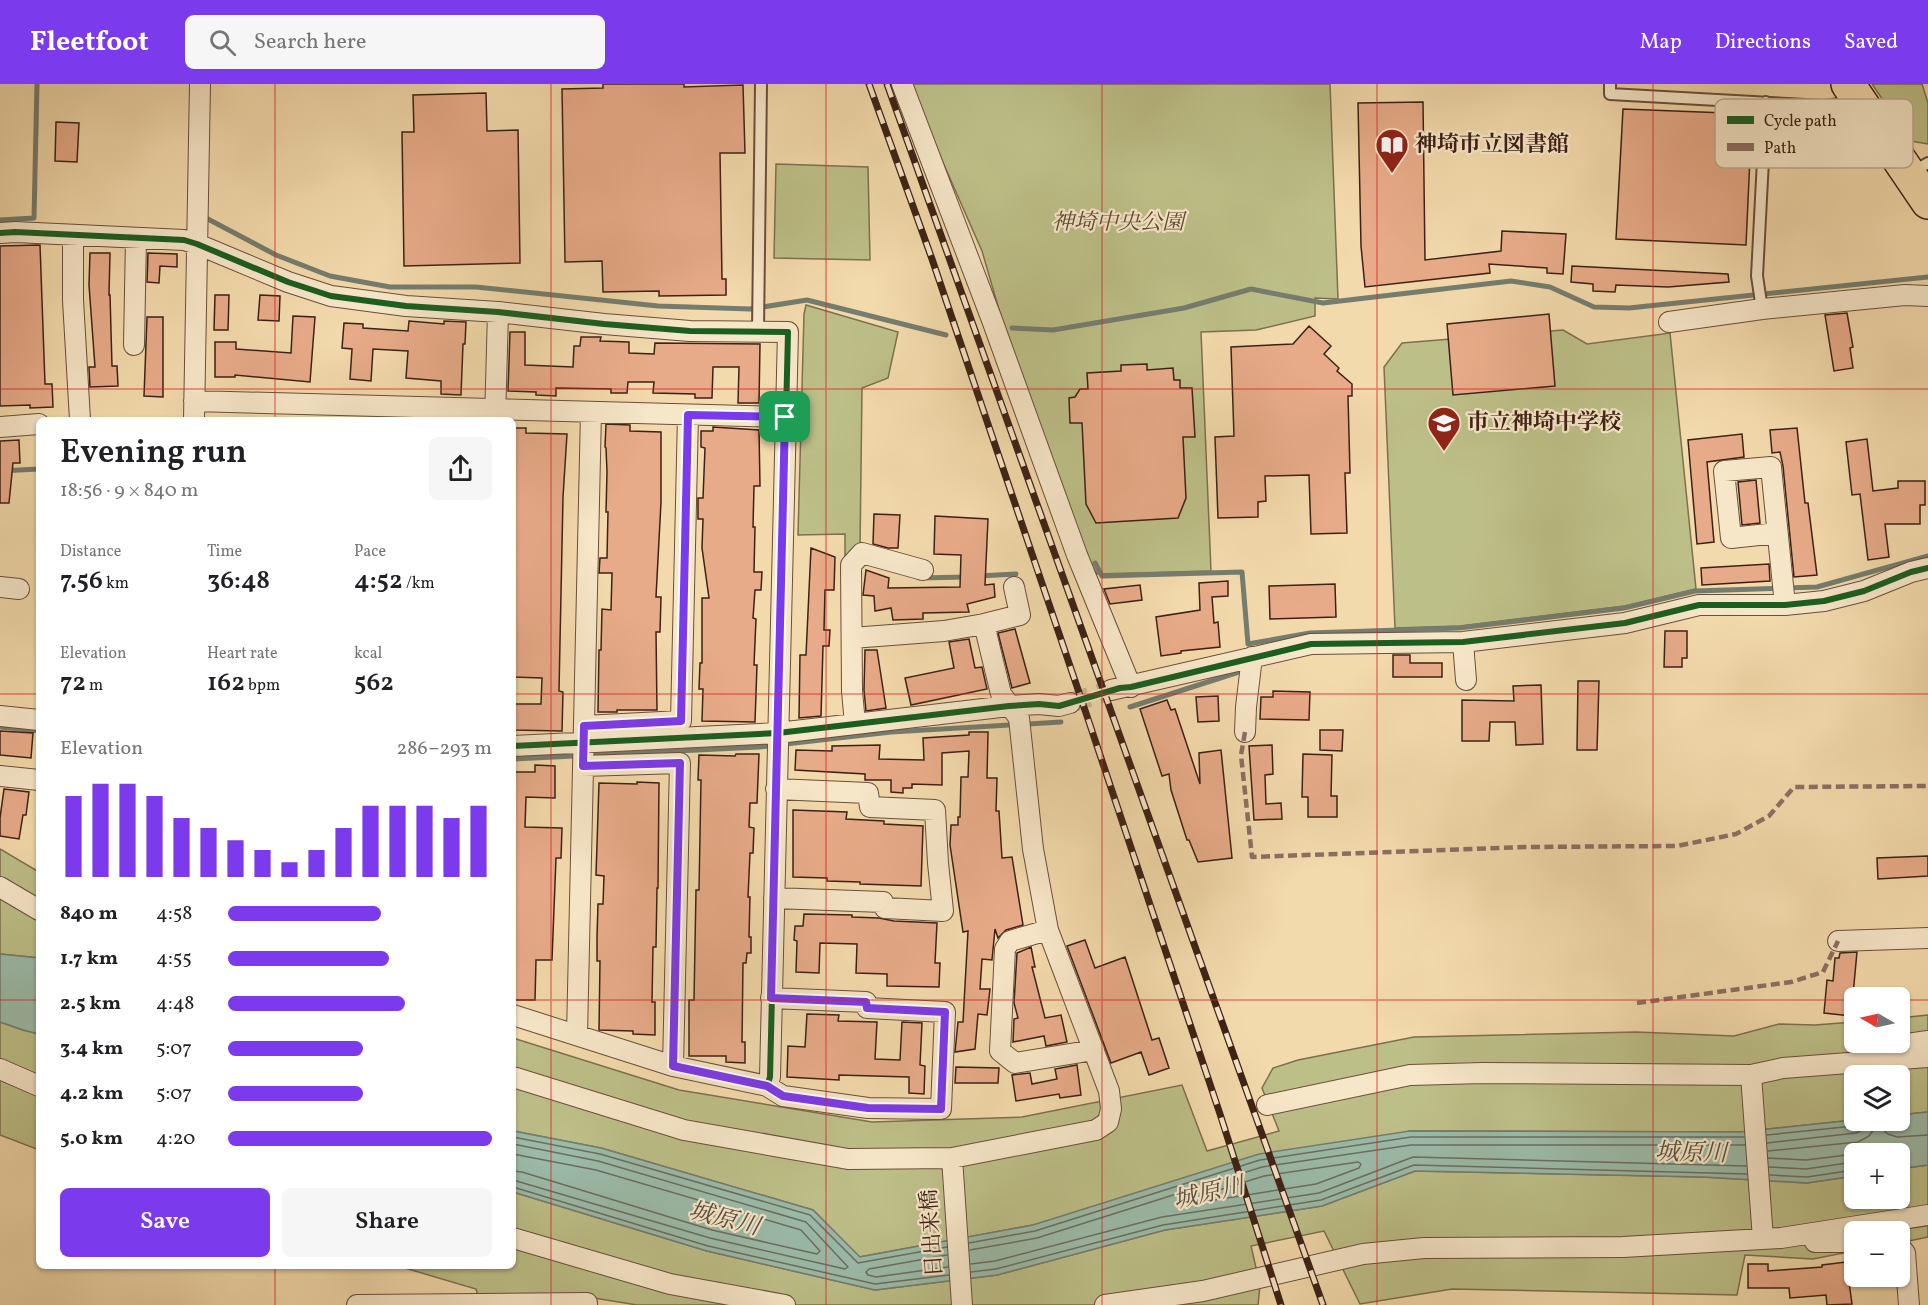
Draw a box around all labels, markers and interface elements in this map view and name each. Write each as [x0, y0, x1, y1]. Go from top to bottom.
search box [185, 15, 605, 69]
text: Fleetfoot [30, 23, 149, 62]
icon: search [206, 26, 239, 59]
text: Search here [254, 27, 366, 58]
text: Map [1640, 28, 1682, 57]
text: Directions [1715, 28, 1811, 57]
text: Saved [1844, 28, 1898, 57]
legend [1715, 99, 1913, 168]
text: Cycle path [1764, 111, 1837, 133]
library icon: 神埼市立図書館 [1374, 127, 1410, 174]
place label: 神埼市立図書館 [1415, 130, 1569, 161]
text: Path [1764, 138, 1796, 160]
park label: 神埼中央公園 [1052, 208, 1187, 239]
pin [759, 391, 810, 442]
icon: arrive [768, 400, 801, 433]
school or university icon: 市立神埼中学校 [1426, 405, 1462, 452]
place label: 市立神埼中学校 [1467, 408, 1621, 439]
text: Evening run [60, 431, 247, 477]
button: share [429, 437, 492, 500]
text: 18:56 · 9 × 840 m [60, 477, 199, 505]
text: Distance [60, 541, 121, 563]
text: Time [207, 541, 242, 563]
text: Pace [354, 541, 386, 563]
text: 7.56 [60, 563, 103, 599]
text: 36:48 [207, 563, 270, 599]
text: 4:52 [354, 563, 403, 599]
text: km [103, 573, 129, 595]
text: /km [403, 573, 435, 595]
text: Elevation [60, 643, 127, 665]
text: Heart rate [207, 643, 278, 665]
text: kcal [354, 643, 382, 665]
text: 72 [60, 665, 86, 701]
text: 162 [207, 665, 245, 701]
text: 562 [354, 665, 394, 701]
text: m [86, 675, 103, 697]
text: bpm [245, 675, 280, 697]
text: Elevation [60, 735, 143, 763]
text: 286–293 m [397, 735, 492, 763]
text: 840 m [60, 900, 118, 928]
text: 4:58 [156, 900, 192, 928]
text: 1.7 km [60, 945, 118, 973]
text: 4:55 [156, 945, 192, 973]
north arrow [1844, 987, 1910, 1053]
map controls [1844, 987, 1910, 1287]
text: 2.5 km [60, 990, 121, 1018]
text: 4:48 [156, 990, 194, 1018]
text: 3.4 km [60, 1035, 123, 1063]
text: 5:07 [156, 1035, 192, 1063]
button: layers [1844, 1065, 1910, 1131]
text: 4.2 km [60, 1080, 124, 1108]
text: 5:07 [156, 1080, 192, 1108]
text: 5.0 km [60, 1125, 123, 1153]
text: 4:20 [156, 1125, 195, 1153]
water label: 城原川 [1655, 1136, 1730, 1172]
button: + [1844, 1143, 1910, 1209]
water label: 城原川 [1170, 1169, 1251, 1219]
button: Save [60, 1188, 270, 1257]
button: Share [282, 1188, 492, 1257]
street label: 日出来橋 [914, 1188, 952, 1278]
water label: 城原川 [685, 1195, 766, 1246]
button: − [1844, 1221, 1910, 1287]

